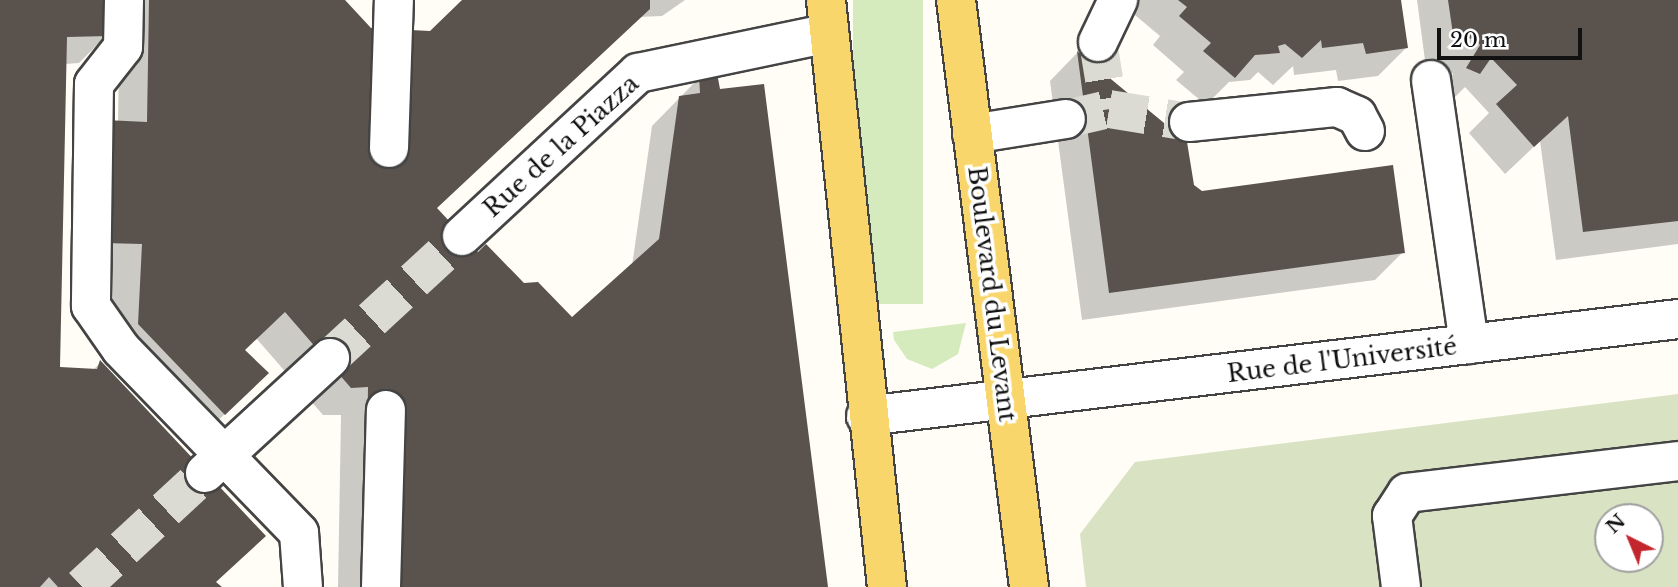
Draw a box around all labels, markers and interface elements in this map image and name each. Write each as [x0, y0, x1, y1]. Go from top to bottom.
scale bar [1440, 14, 1585, 58]
text: 20 m [1450, 27, 1507, 53]
street label: Rue de la Piazza [478, 69, 644, 223]
street label: Boulevard du Levant [962, 165, 1022, 423]
street label: Rue de l'Université [1226, 332, 1458, 388]
north arrow [1594, 503, 1664, 573]
text: N [1601, 509, 1630, 538]

